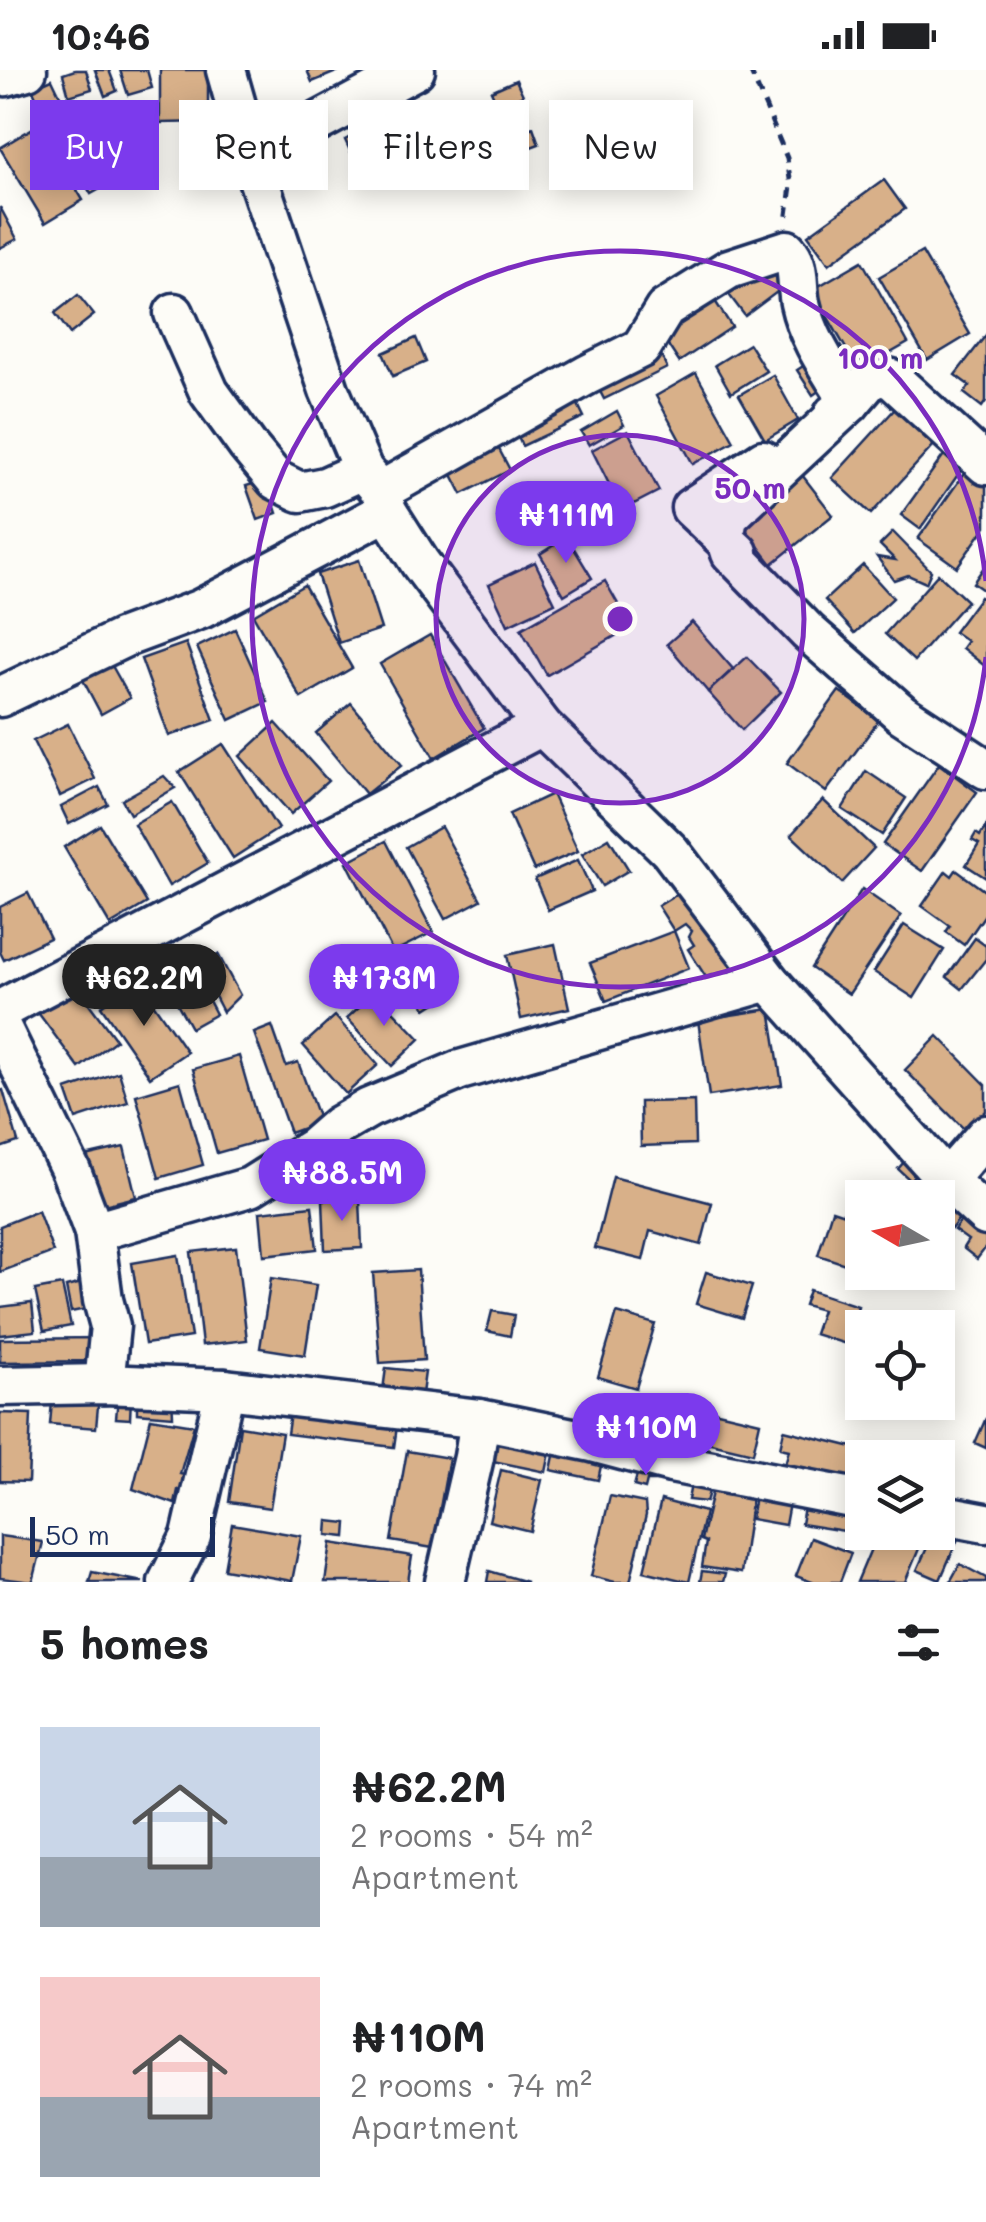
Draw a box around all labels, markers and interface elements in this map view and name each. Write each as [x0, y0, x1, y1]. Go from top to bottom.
text: 10:46 [50, 10, 150, 60]
chip: Buy [30, 100, 159, 190]
chip: Rent [179, 100, 328, 190]
chip: Filters [348, 100, 529, 190]
chip: New [549, 100, 693, 190]
text: 100 m [837, 337, 923, 377]
text: 50 m [714, 467, 786, 507]
pin: ₦111M [496, 481, 636, 566]
text: ₦111M [517, 492, 615, 534]
centre of rings [602, 601, 638, 637]
pin: ₦62.2M [63, 944, 225, 1029]
pin: ₦173M [314, 944, 454, 1029]
text: ₦62.2M [84, 955, 204, 997]
text: ₦173M [331, 955, 437, 997]
pin: ₦88.5M [261, 1139, 423, 1224]
text: ₦88.5M [281, 1150, 403, 1192]
north arrow [845, 1180, 955, 1290]
map controls [845, 1180, 955, 1550]
button: locate [845, 1310, 955, 1420]
pin: ₦110M [576, 1393, 716, 1478]
text: ₦110M [594, 1404, 698, 1446]
button: layers [845, 1440, 955, 1550]
scale bar [30, 1512, 215, 1556]
text: 50 m [45, 1516, 110, 1552]
text: 5 homes [40, 1615, 209, 1670]
icon: filters [891, 1615, 946, 1670]
text: ₦62.2M [350, 1758, 507, 1813]
icon: home [120, 1767, 240, 1887]
text: 2 rooms · 54 m² [350, 1813, 593, 1855]
text: Apartment [350, 1855, 519, 1897]
text: ₦110M [350, 2008, 486, 2063]
icon: home [120, 2017, 240, 2137]
text: 2 rooms · 74 m² [350, 2063, 592, 2105]
text: Apartment [350, 2105, 519, 2147]

